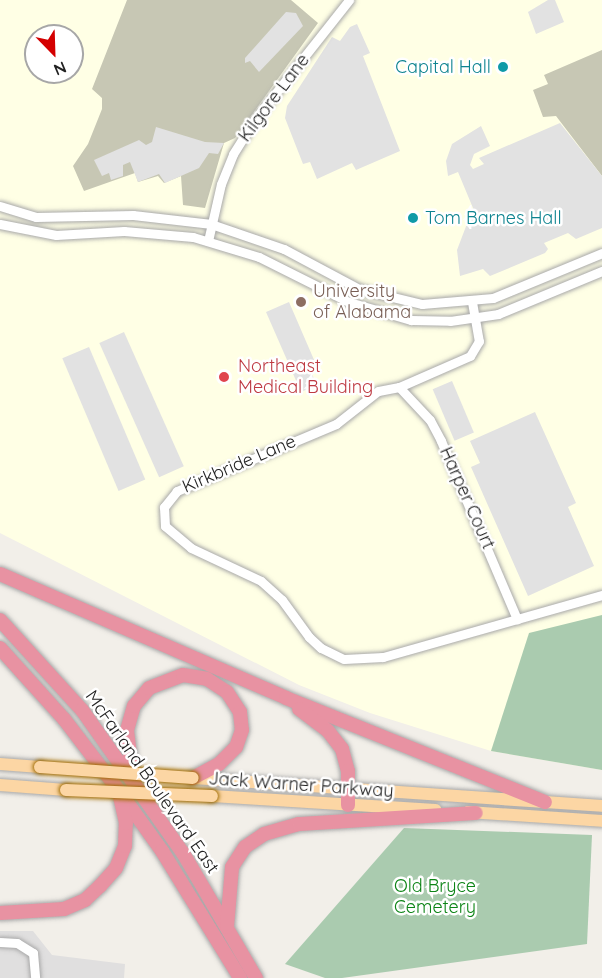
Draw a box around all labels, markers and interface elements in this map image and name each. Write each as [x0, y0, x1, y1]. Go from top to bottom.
north arrow [24, 24, 84, 84]
street label: Kilgore Lane [234, 50, 314, 146]
place label: Capital Hall [395, 56, 491, 78]
text: N [51, 57, 70, 80]
marker: Capital Hall [496, 60, 510, 74]
place label: Tom Barnes Hall [425, 207, 562, 229]
marker: Tom Barnes Hall [406, 211, 420, 225]
place label: University of Alabama [313, 281, 411, 324]
marker: University of Alabama [294, 295, 308, 309]
place label: Northeast Medical Building [238, 356, 373, 398]
marker: Northeast Medical Building [215, 368, 233, 386]
street label: Kirkbride Lane [179, 430, 299, 498]
street label: Harper Court [435, 444, 499, 552]
street label: McFarland Boulevard East [81, 686, 223, 878]
street label: Jack Warner Parkway [208, 768, 394, 802]
park label: Old Bryce Cemetery [394, 876, 476, 918]

